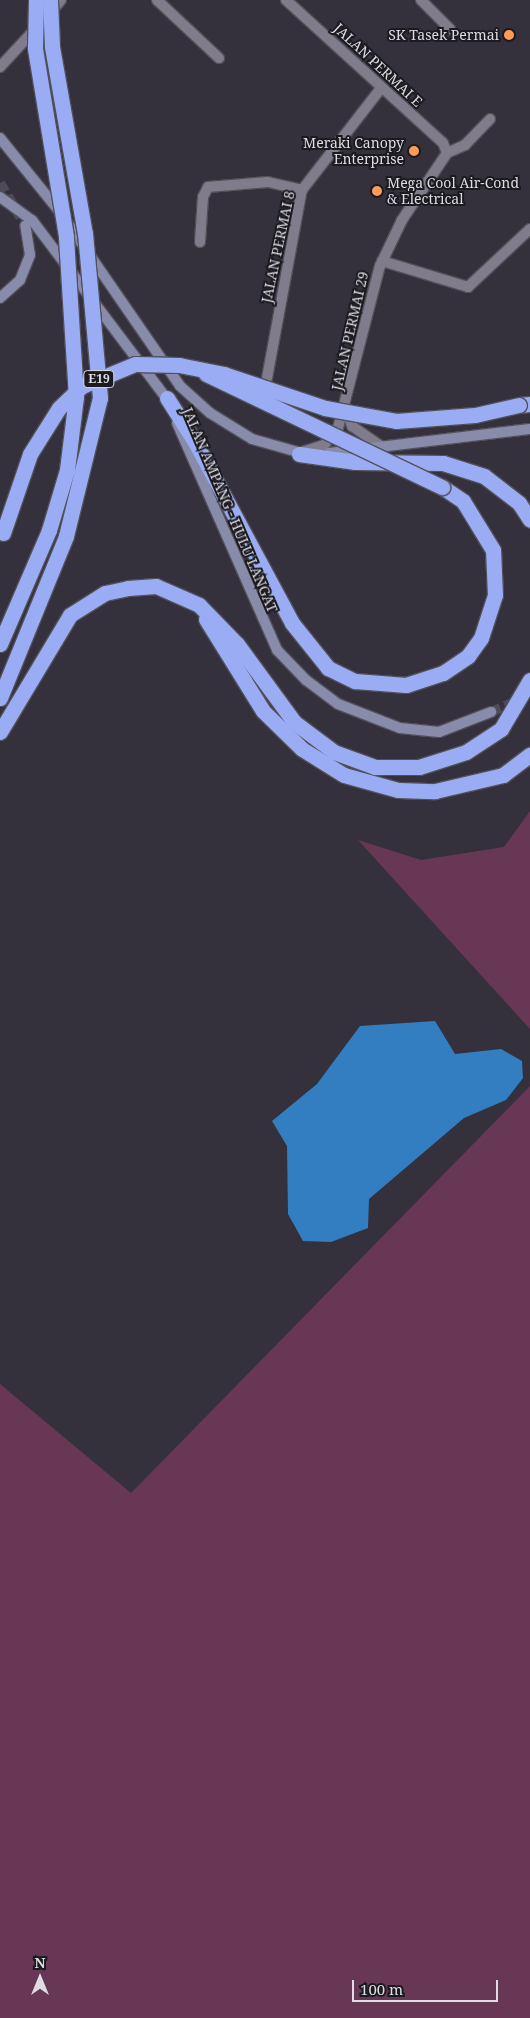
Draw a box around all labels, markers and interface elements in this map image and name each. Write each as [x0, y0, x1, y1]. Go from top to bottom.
street label: JALAN PERMAI E [330, 20, 426, 110]
place label: SK Tasek Permai [388, 27, 499, 43]
marker: SK Tasek Permai [503, 29, 515, 41]
place label: Meraki Canopy Enterprise [303, 135, 404, 168]
marker: Meraki Canopy Enterprise [408, 145, 420, 157]
place label: Mega Cool Air-Cond & Electrical [387, 175, 519, 208]
marker: Mega Cool Air-Cond & Electrical [371, 185, 383, 197]
street label: JALAN PERMAI 8 [258, 190, 298, 304]
street label: JALAN PERMAI 29 [328, 270, 372, 392]
road number: E19 [83, 369, 115, 388]
street label: JALAN AMPANG - HULU LANGAT [179, 405, 281, 615]
north arrow [15, 1953, 65, 2003]
text: N [34, 1953, 46, 1972]
scale bar [355, 1970, 501, 2002]
text: 100 m [360, 1979, 403, 1999]

